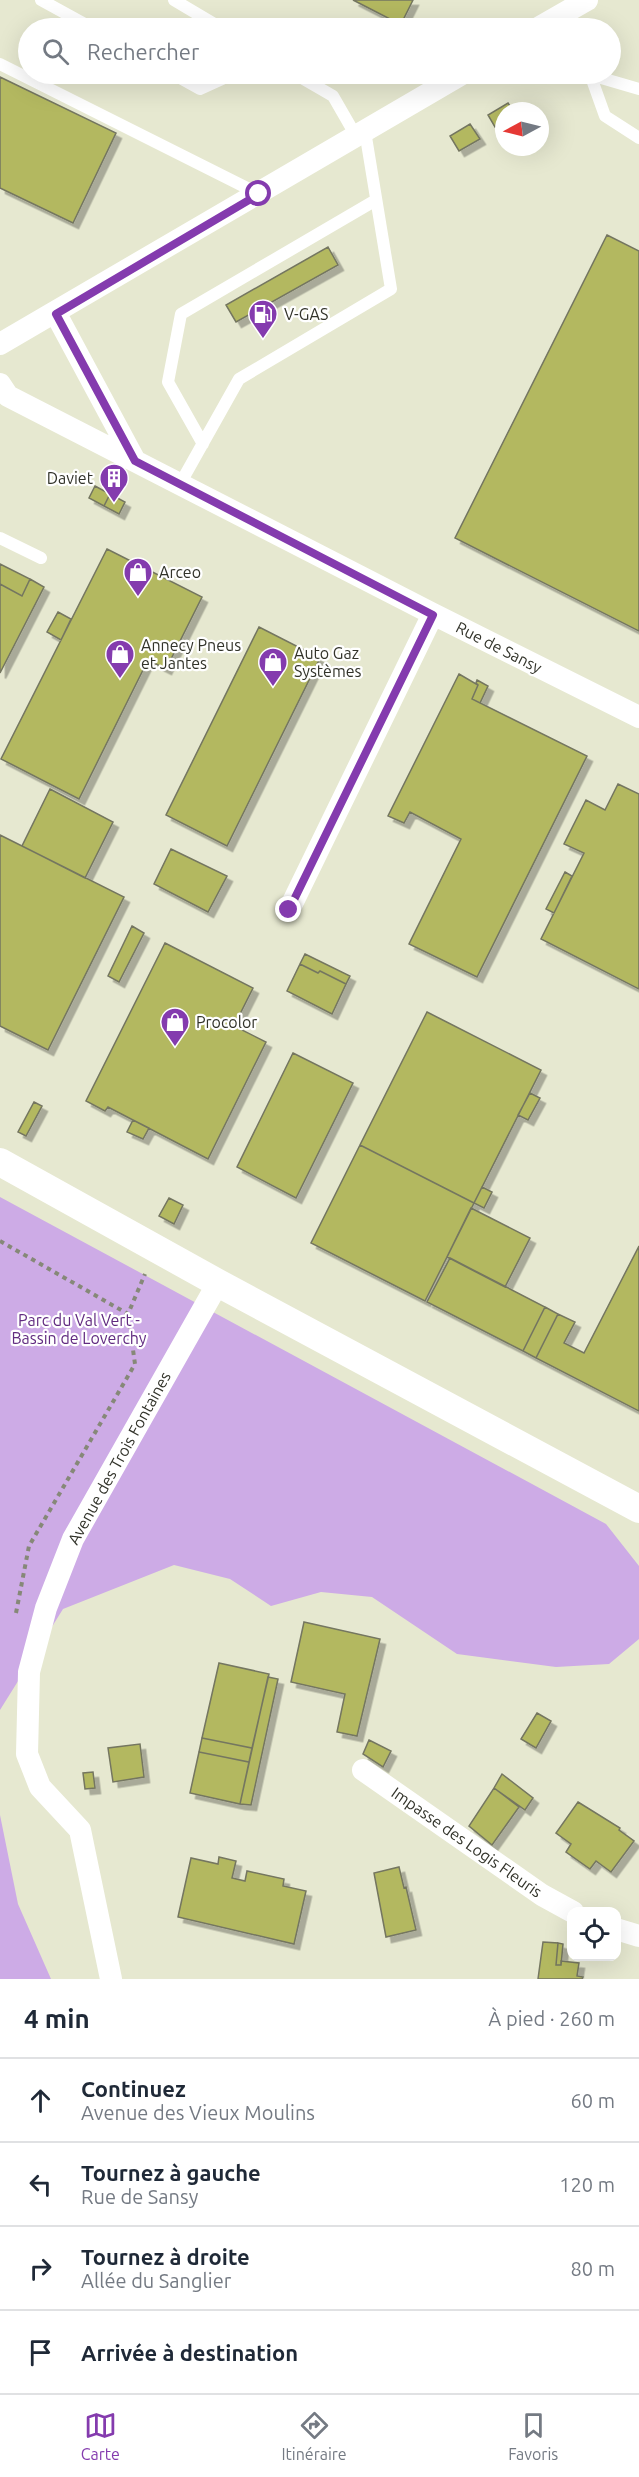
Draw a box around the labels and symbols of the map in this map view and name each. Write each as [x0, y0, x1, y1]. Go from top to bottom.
north arrow [495, 102, 549, 156]
route start [245, 180, 271, 206]
fuel station icon: V-GAS [247, 298, 279, 340]
place label: V-GAS [284, 305, 328, 323]
building icon: Daviet [98, 462, 130, 504]
place label: Daviet [47, 469, 94, 487]
shop icon: Arceo [122, 556, 154, 598]
place label: Arceo [159, 563, 201, 581]
street label: Rue de Sansy [453, 618, 545, 676]
place label: Annecy Pneus et Jantes [141, 636, 241, 672]
shop icon: Annecy Pneus et Jantes [104, 638, 136, 680]
place label: Auto Gaz Systèmes [294, 644, 362, 680]
shop icon: Auto Gaz Systèmes [257, 646, 289, 688]
route end [275, 896, 301, 922]
shop icon: Procolor [159, 1006, 191, 1048]
place label: Procolor [196, 1013, 257, 1031]
park label: Parc du Val Vert - Bassin de Loverchy [11, 1311, 147, 1347]
street label: Avenue des Trois Fontaines [64, 1368, 174, 1548]
street label: Impasse des Logis Fleuris [388, 1783, 546, 1901]

